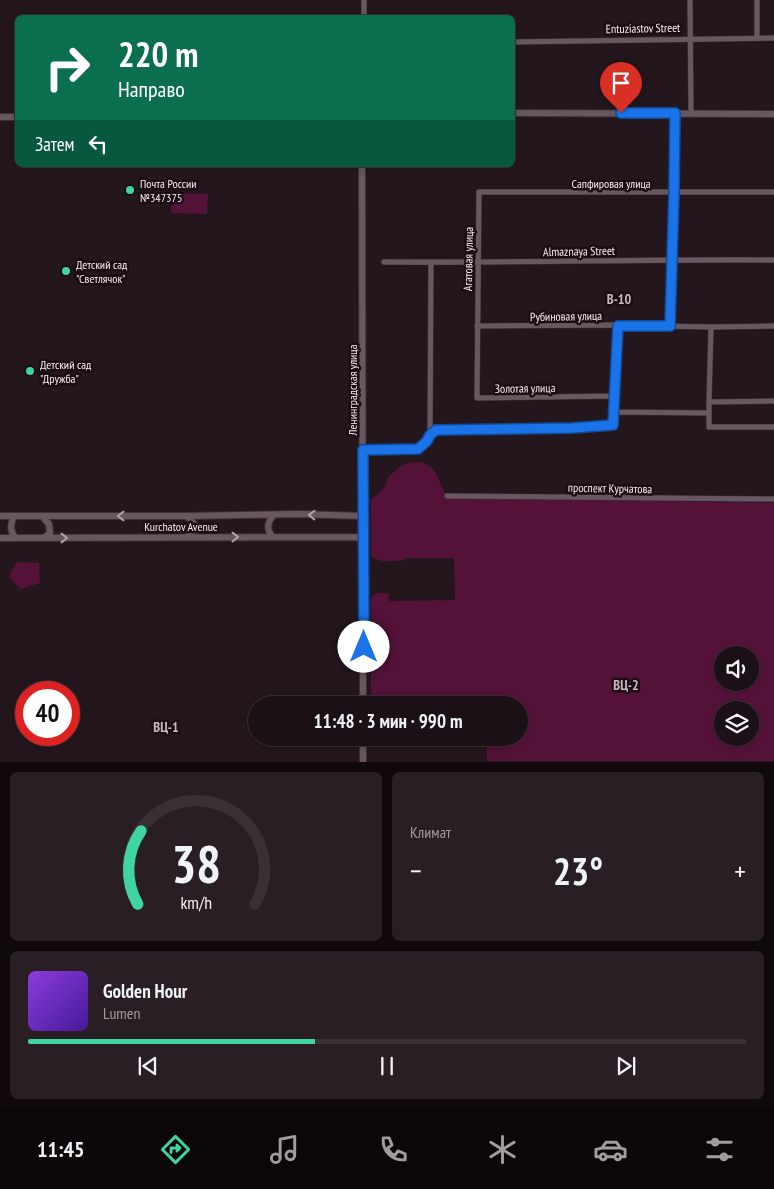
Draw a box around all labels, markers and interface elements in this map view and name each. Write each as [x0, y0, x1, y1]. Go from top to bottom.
street label: Entuziastov Street [606, 20, 681, 36]
text: 220 m [118, 31, 199, 77]
icon: right [35, 35, 100, 100]
pin [600, 62, 642, 113]
icon: arrive [607, 69, 635, 97]
text: Направо [118, 75, 185, 103]
icon: left [84, 130, 112, 158]
text: Затем [35, 132, 74, 156]
place label: Почта России №347375 [140, 176, 197, 205]
street label: Сапфировая улица [571, 176, 651, 191]
marker: Почта России №347375 [124, 184, 136, 196]
street label: Агатовая улица [460, 227, 476, 291]
street label: Almaznaya Street [543, 243, 616, 259]
place label: Детский сад "Светлячок" [76, 257, 128, 286]
marker: Детский сад "Светлячок" [60, 265, 72, 277]
district label: В-10 [607, 290, 632, 308]
street label: Рубиновая улица [530, 308, 602, 324]
street label: Ленинградская улица [345, 344, 360, 436]
place label: Детский сад "Дружба" [40, 357, 92, 386]
marker: Детский сад "Дружба" [24, 365, 36, 377]
street label: Золотая улица [495, 380, 556, 396]
street label: проспект Курчатова [568, 480, 652, 496]
one-way arrow [308, 509, 316, 520]
one-way arrow [117, 511, 124, 521]
street label: Kurchatov Avenue [144, 519, 218, 534]
one-way arrow [232, 532, 240, 542]
one-way arrow [60, 533, 68, 543]
position arrow [337, 620, 389, 672]
map controls [714, 646, 759, 746]
button: sound [714, 646, 759, 691]
district label: ВЦ-2 [613, 676, 639, 694]
speed limit sign: 40 [15, 681, 80, 746]
button: layers [714, 701, 759, 746]
text: 11:48 · 3 мин · 990 m [314, 709, 462, 733]
district label: ВЦ-1 [153, 718, 179, 736]
text: Климат [410, 822, 451, 842]
text: 38 [171, 830, 221, 897]
text: 23° [553, 846, 603, 895]
text: − [410, 852, 422, 889]
text: + [734, 852, 746, 889]
text: km/h [180, 891, 212, 914]
text: Golden Hour [103, 979, 187, 1003]
text: Lumen [103, 1003, 140, 1023]
icon: previous [134, 1052, 162, 1080]
icon: pause [373, 1052, 401, 1080]
icon: next [612, 1052, 640, 1080]
icon: directions [158, 1132, 193, 1167]
icon: music [267, 1132, 302, 1167]
icon: phone [376, 1132, 411, 1167]
icon: climate [485, 1132, 520, 1167]
icon: car [593, 1132, 628, 1167]
icon: filters [702, 1132, 737, 1167]
text: 11:45 [37, 1135, 84, 1163]

